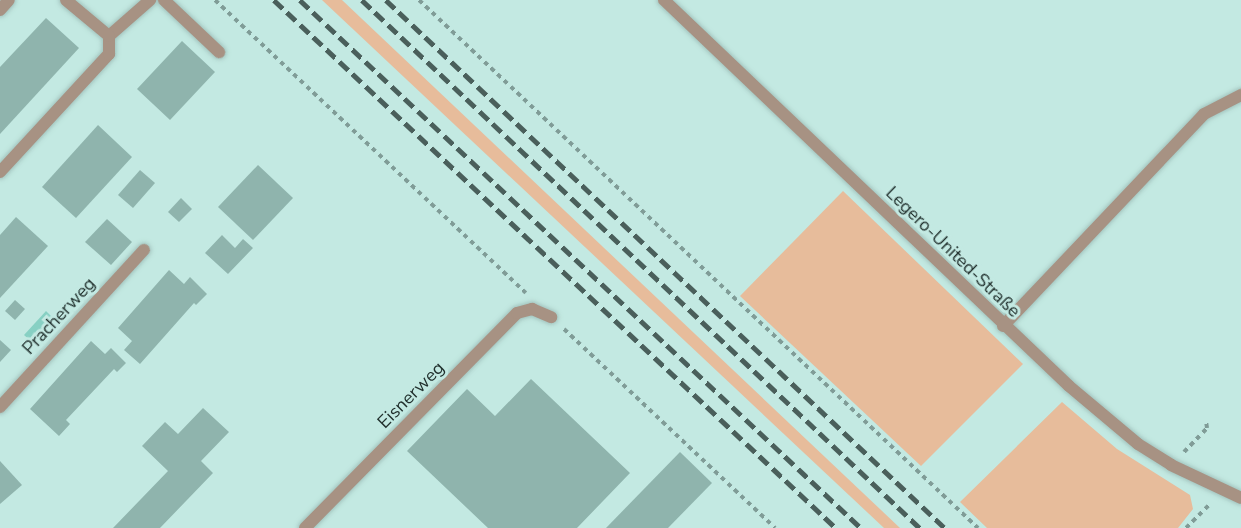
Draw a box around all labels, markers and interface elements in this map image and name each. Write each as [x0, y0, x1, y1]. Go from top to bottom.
street label: Legero-United-Straße [881, 182, 1025, 322]
street label: Pracherweg [18, 273, 100, 359]
street label: Eisnerweg [373, 357, 449, 433]

